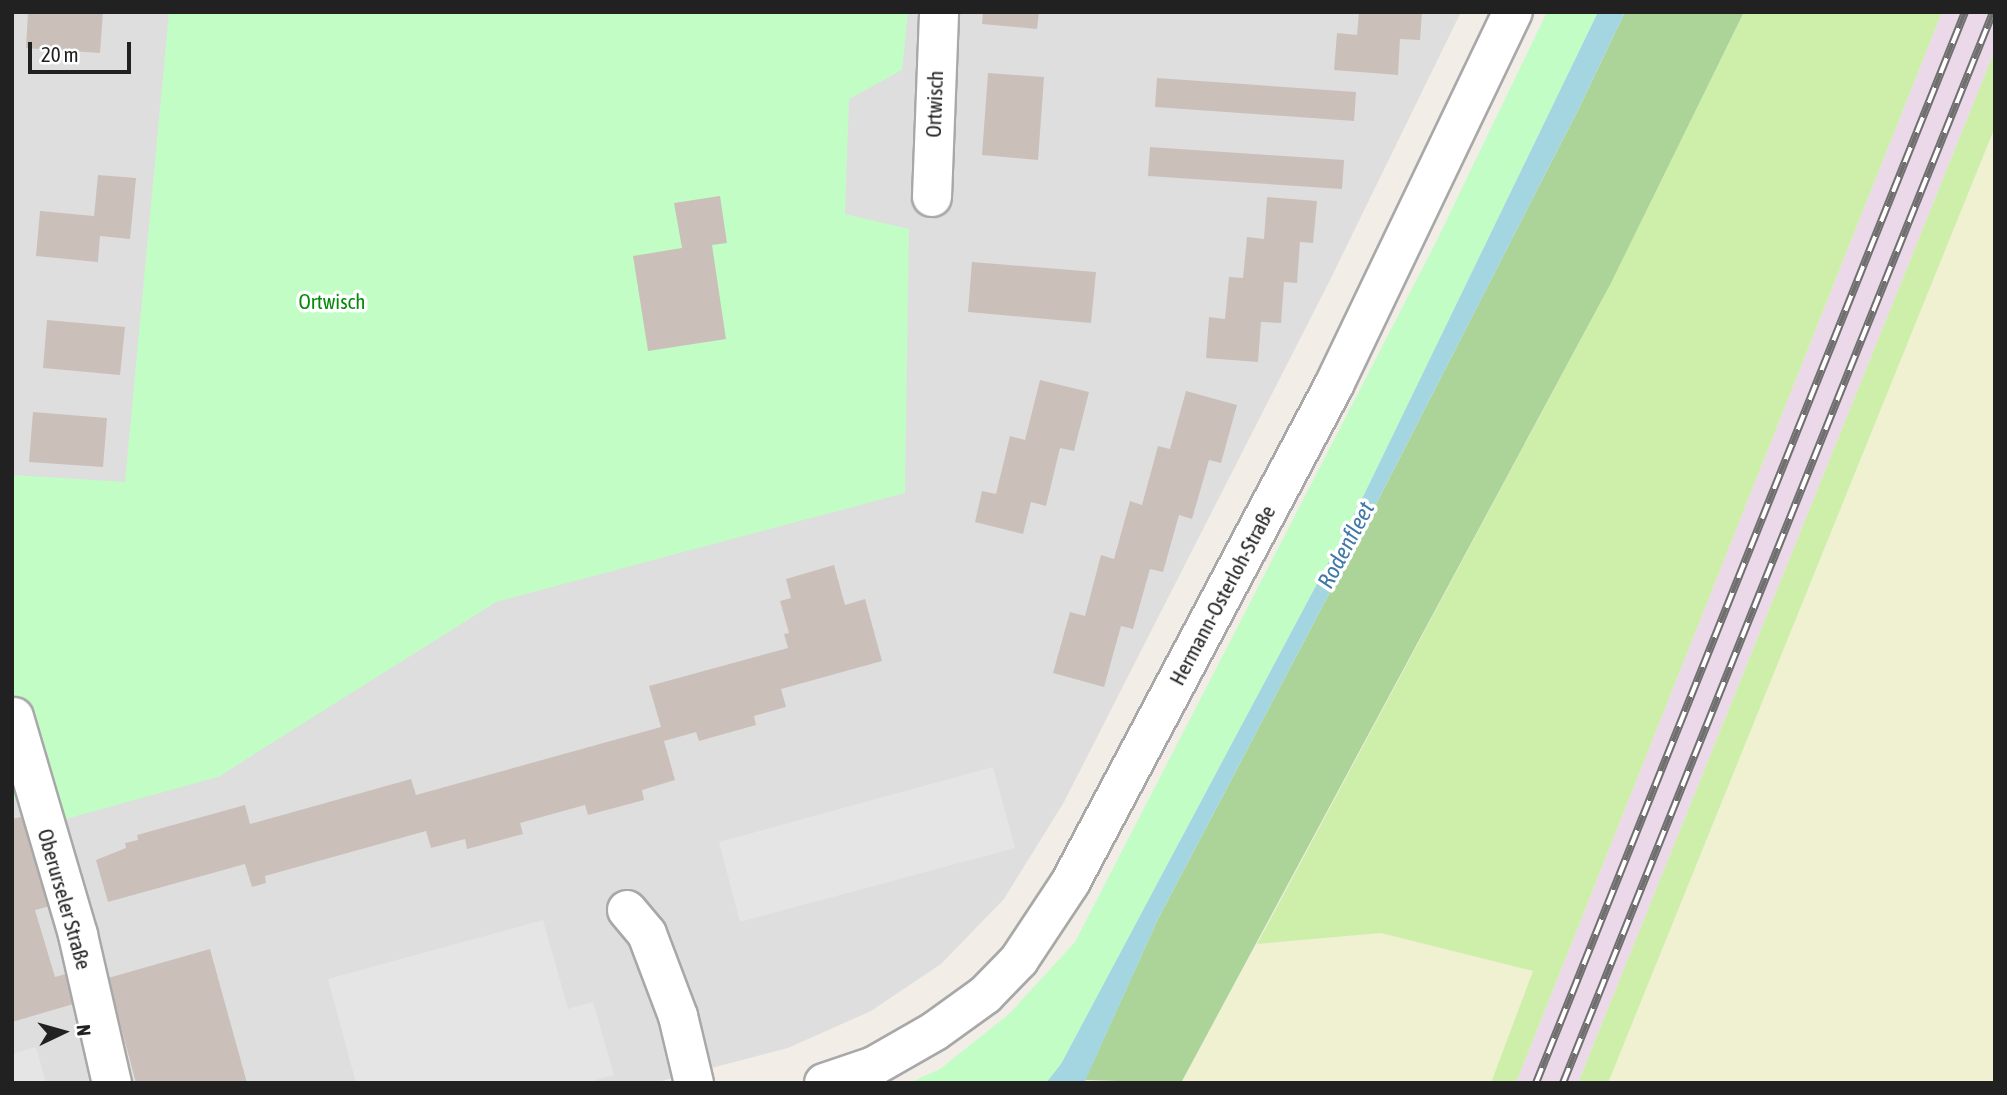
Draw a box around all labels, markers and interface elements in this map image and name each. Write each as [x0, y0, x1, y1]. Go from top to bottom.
scale bar [32, 28, 135, 72]
text: 20 m [41, 42, 79, 66]
street label: Ortwisch [920, 70, 948, 138]
park label: Ortwisch [298, 288, 366, 314]
water label: Rodenfleet [1312, 497, 1380, 593]
street label: Hermann-Osterloh-Straße [1164, 501, 1280, 689]
street label: Oberurseler Straße [33, 826, 97, 972]
north arrow [28, 997, 98, 1067]
text: N [72, 1024, 95, 1037]

